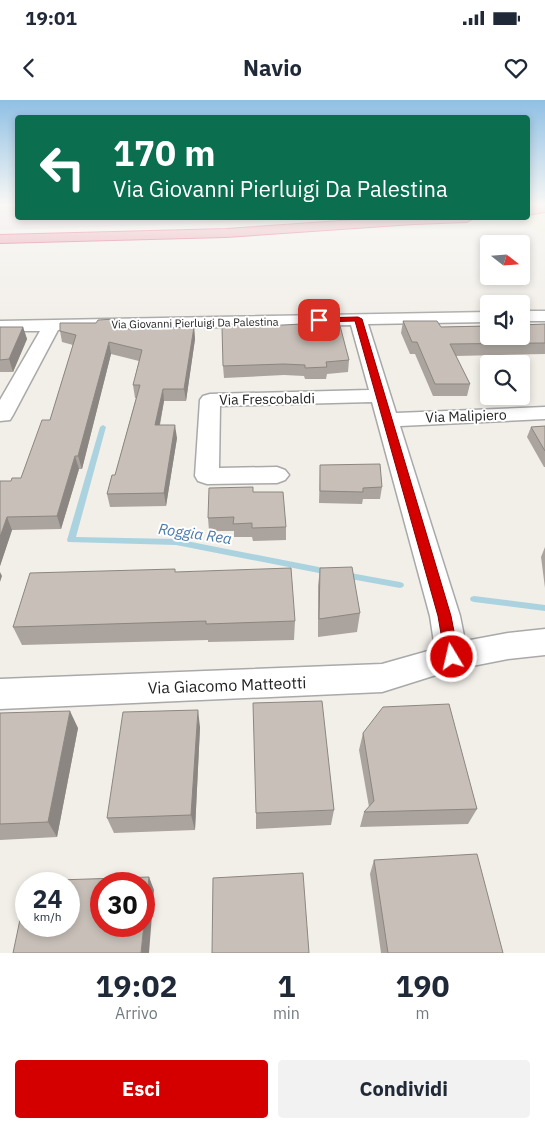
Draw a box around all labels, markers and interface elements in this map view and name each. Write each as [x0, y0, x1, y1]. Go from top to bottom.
text: 19:01 [25, 6, 77, 30]
text: Navio [243, 53, 302, 82]
icon: back [15, 54, 43, 82]
icon: heart [502, 54, 530, 82]
text: 170 m [113, 130, 216, 176]
icon: left [30, 135, 95, 200]
text: Via Giovanni Pierluigi Da Palestina [113, 174, 448, 203]
north arrow [480, 235, 530, 285]
map controls [480, 235, 530, 405]
button: sound [480, 295, 530, 345]
pin [298, 299, 340, 341]
icon: arrive [305, 306, 333, 334]
street label: Via Giovanni Pierluigi Da Palestina [111, 315, 279, 331]
button: search [480, 355, 530, 405]
street label: Via Frescobaldi [219, 389, 315, 409]
street label: Via Malipiero [425, 406, 507, 426]
water label: Roggia Rea [157, 519, 233, 548]
position arrow [425, 630, 477, 682]
street label: Via Giacomo Matteotti [147, 672, 307, 698]
speed limit sign: 30 [90, 872, 155, 937]
text: 24 [32, 882, 63, 915]
text: km/h [33, 909, 62, 924]
text: 19:02 [96, 966, 177, 1005]
text: 1 [277, 966, 295, 1005]
text: 190 [395, 966, 449, 1005]
text: Arrivo [115, 1003, 158, 1023]
text: min [273, 1003, 300, 1023]
text: m [415, 1003, 429, 1023]
button: Esci [15, 1060, 268, 1118]
button: Condividi [278, 1060, 530, 1118]

